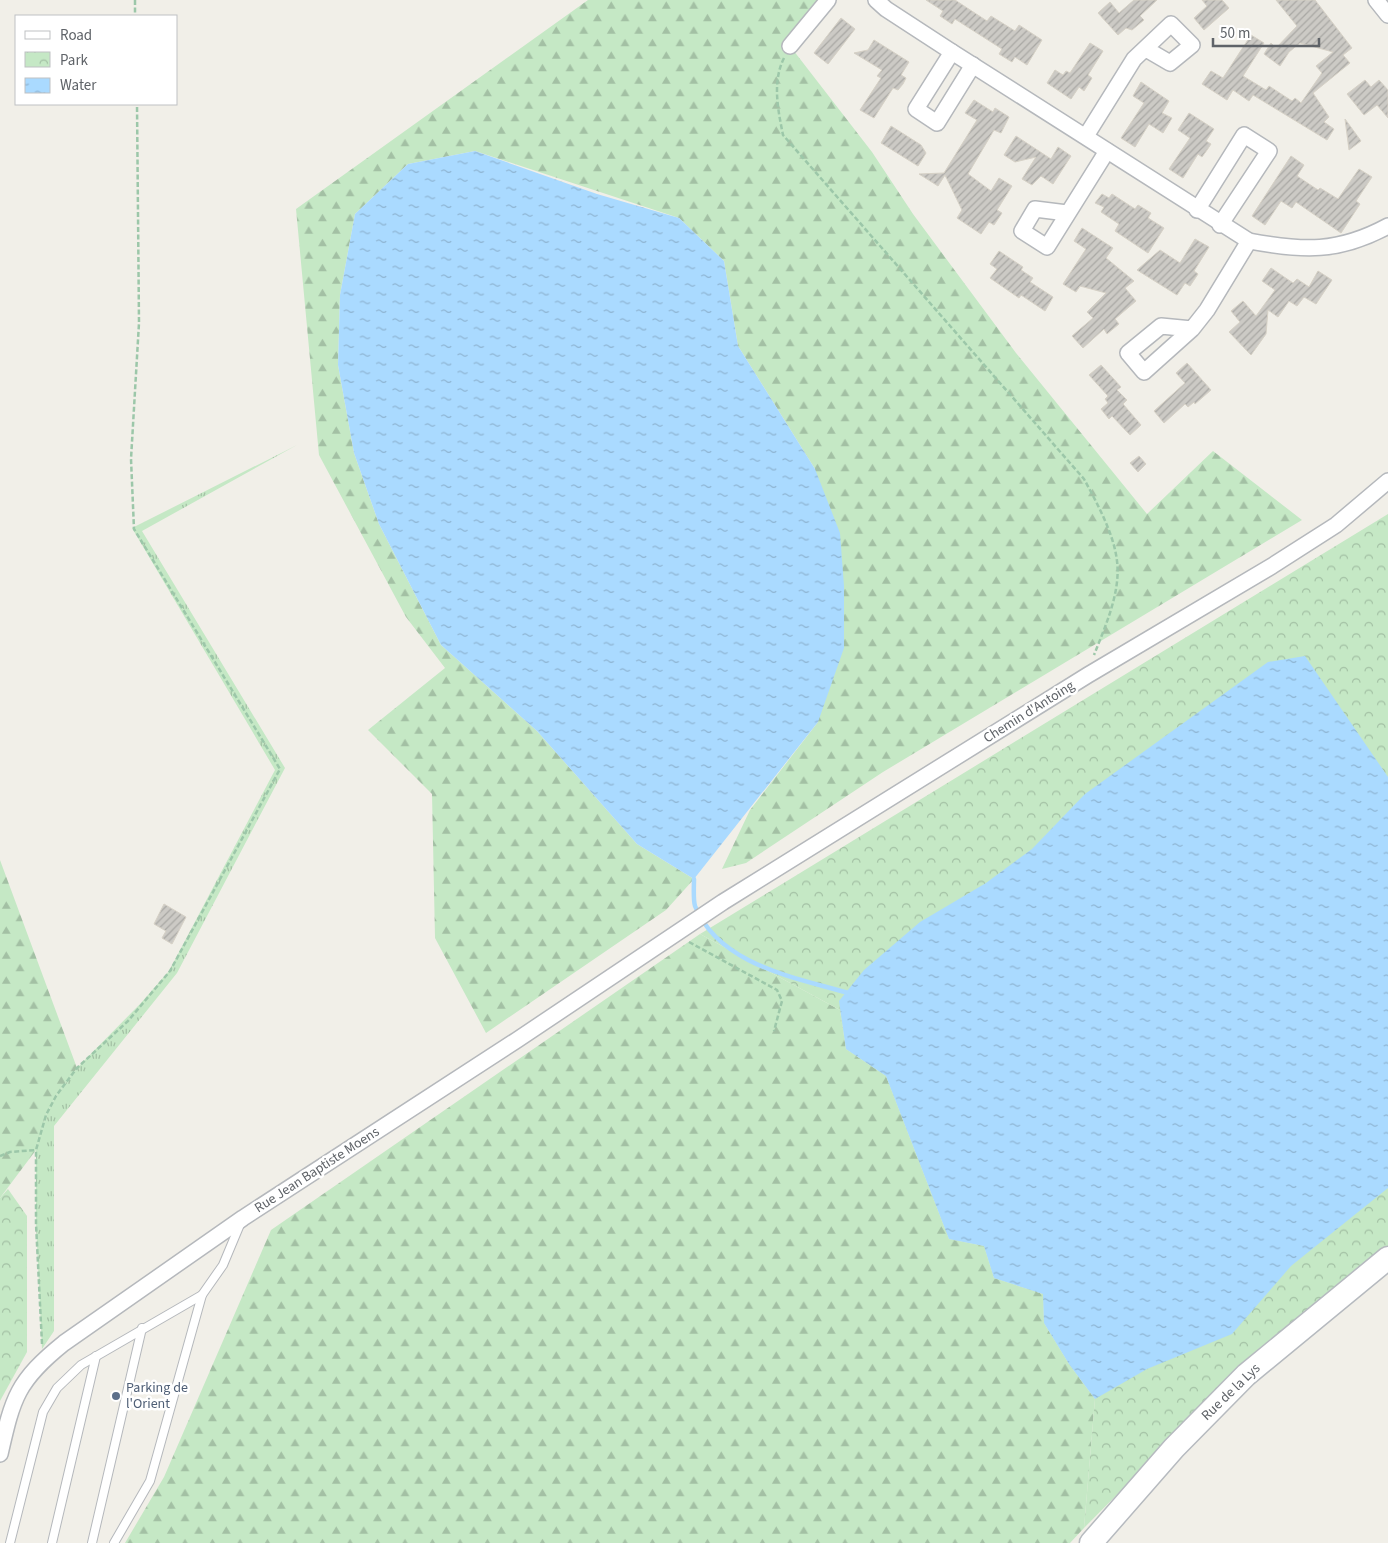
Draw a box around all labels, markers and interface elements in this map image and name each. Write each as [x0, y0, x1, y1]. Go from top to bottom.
legend [15, 15, 178, 105]
scale bar [1213, 15, 1319, 47]
text: 50 m [1220, 23, 1250, 44]
text: Road [60, 25, 92, 46]
text: Park [60, 50, 89, 71]
text: Water [60, 75, 97, 96]
street label: Chemin d'Antoing [980, 676, 1078, 748]
street label: Rue Jean Baptiste Moens [251, 1122, 384, 1218]
street label: Rue de la Lys [1197, 1359, 1265, 1425]
place label: Parking de l'Orient [126, 1378, 188, 1414]
marker: Parking de l'Orient [110, 1390, 122, 1402]

